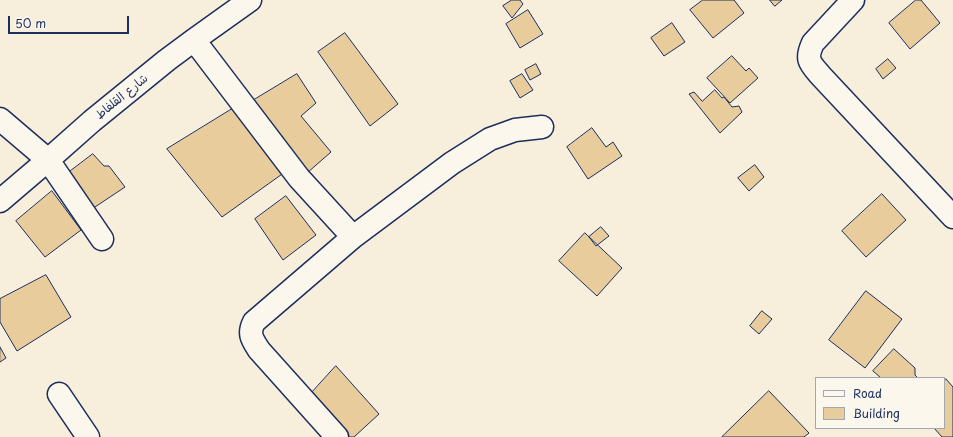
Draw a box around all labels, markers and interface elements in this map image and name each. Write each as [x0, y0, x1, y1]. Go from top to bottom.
scale bar [10, 8, 131, 34]
text: 50 m [15, 14, 46, 32]
street label: شارع القلفاط [93, 72, 151, 122]
legend [815, 377, 945, 429]
text: Road [853, 384, 882, 402]
text: Building [853, 404, 900, 422]

